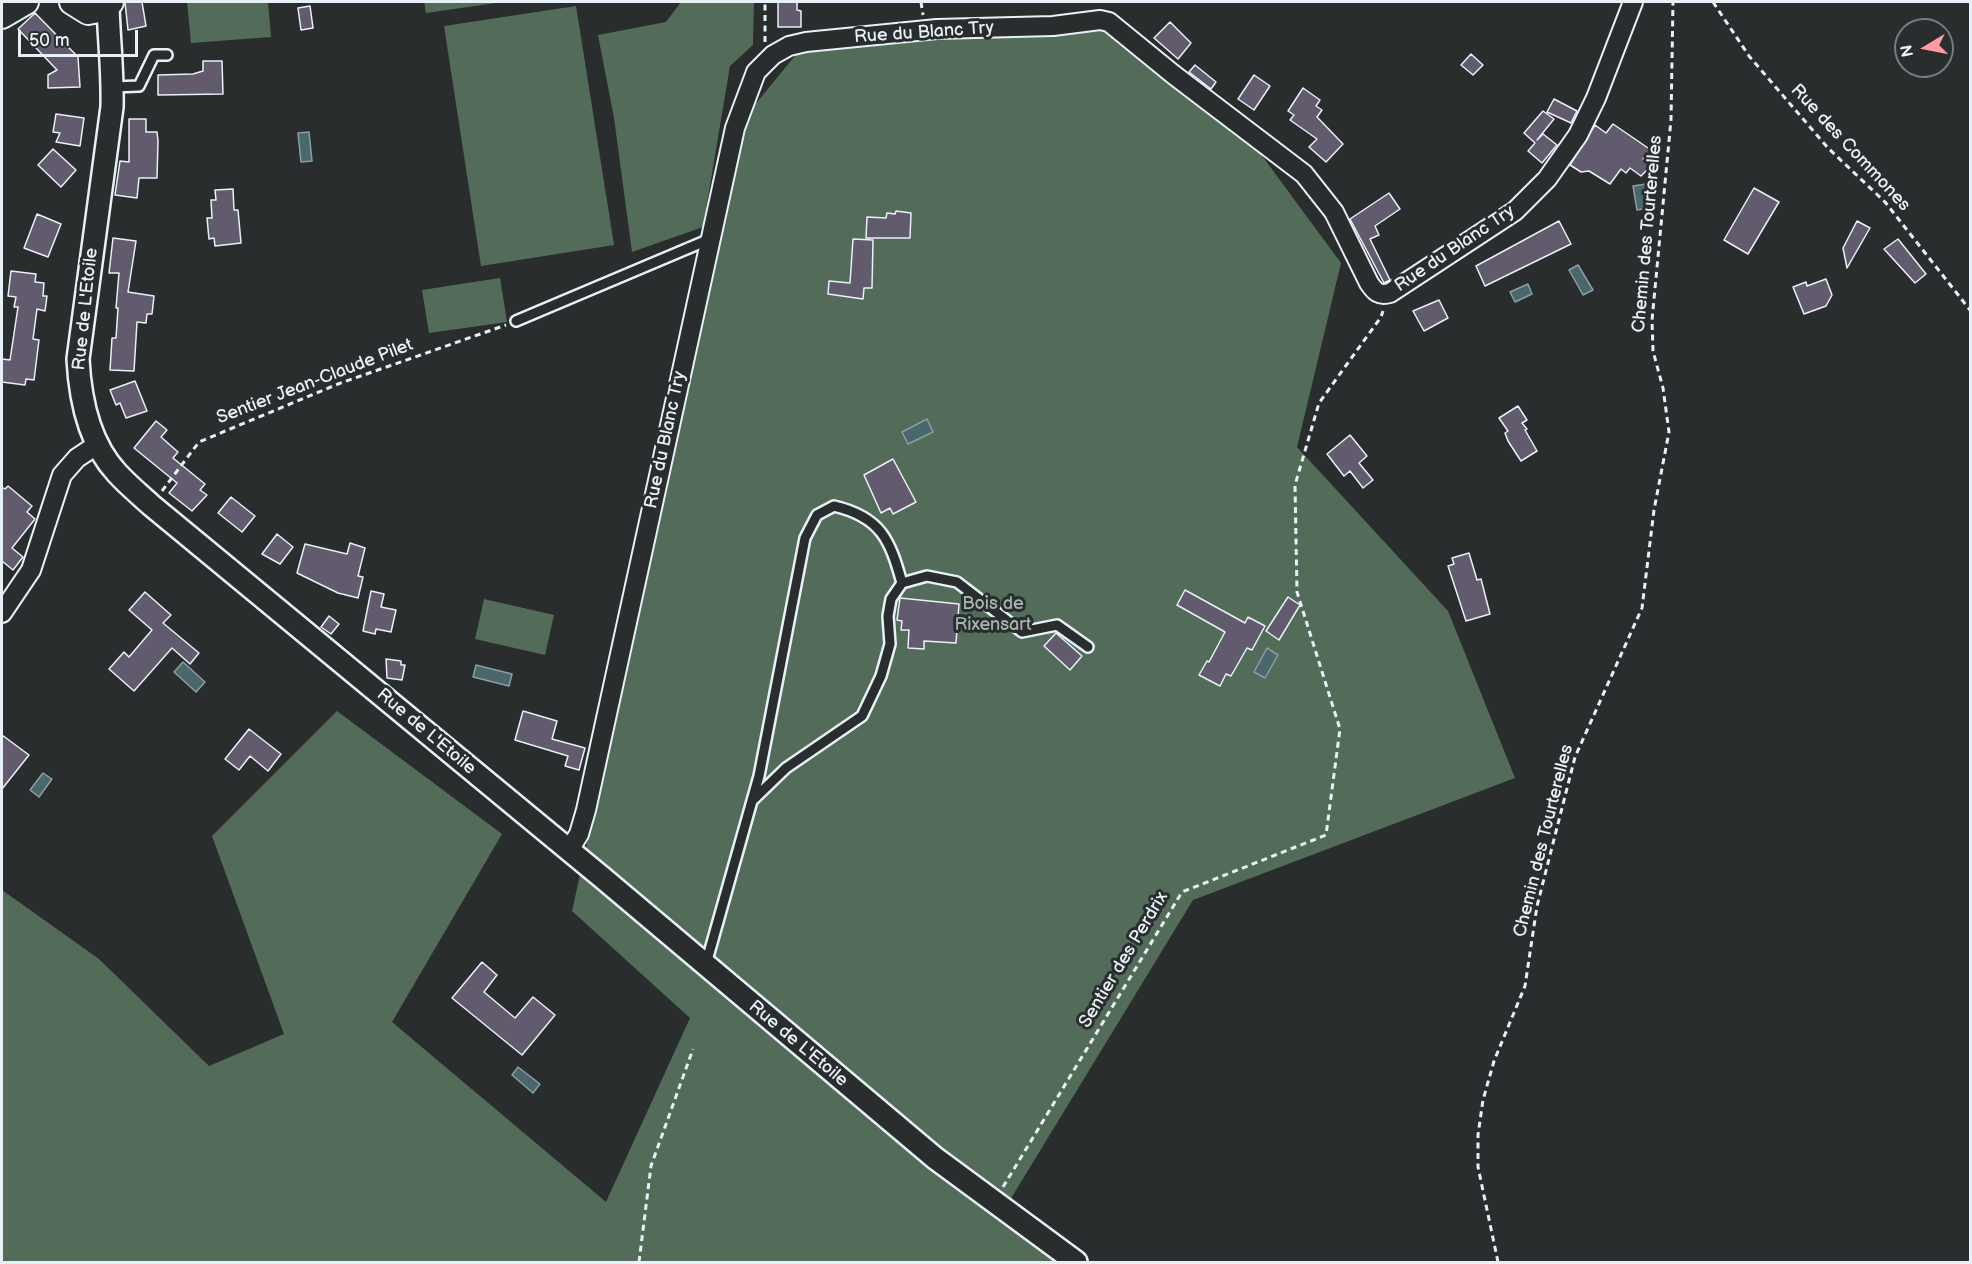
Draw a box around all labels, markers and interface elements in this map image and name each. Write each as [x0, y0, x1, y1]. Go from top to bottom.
street label: Rue du Blanc Try [853, 17, 995, 49]
scale bar [21, 18, 141, 56]
north arrow [1894, 18, 1954, 78]
text: 50 m [29, 30, 70, 51]
text: N [1897, 43, 1918, 58]
street label: Rue des Commones [1786, 80, 1914, 216]
street label: Chemin des Tourterelles [1629, 134, 1667, 334]
street label: Rue du Blanc Try [1391, 201, 1519, 297]
street label: Rue de L'Etoile [69, 247, 103, 371]
street label: Sentier Jean-Claude Pilet [214, 335, 416, 429]
street label: Rue du Blanc Try [641, 369, 691, 511]
park label: Bois de Rixensart [954, 593, 1032, 636]
street label: Rue de L'Etoile [372, 684, 480, 780]
street label: Chemin des Tourterelles [1510, 742, 1578, 940]
street label: Sentier des Perdrix [1075, 888, 1173, 1032]
street label: Rue de L'Etoile [744, 996, 852, 1092]

